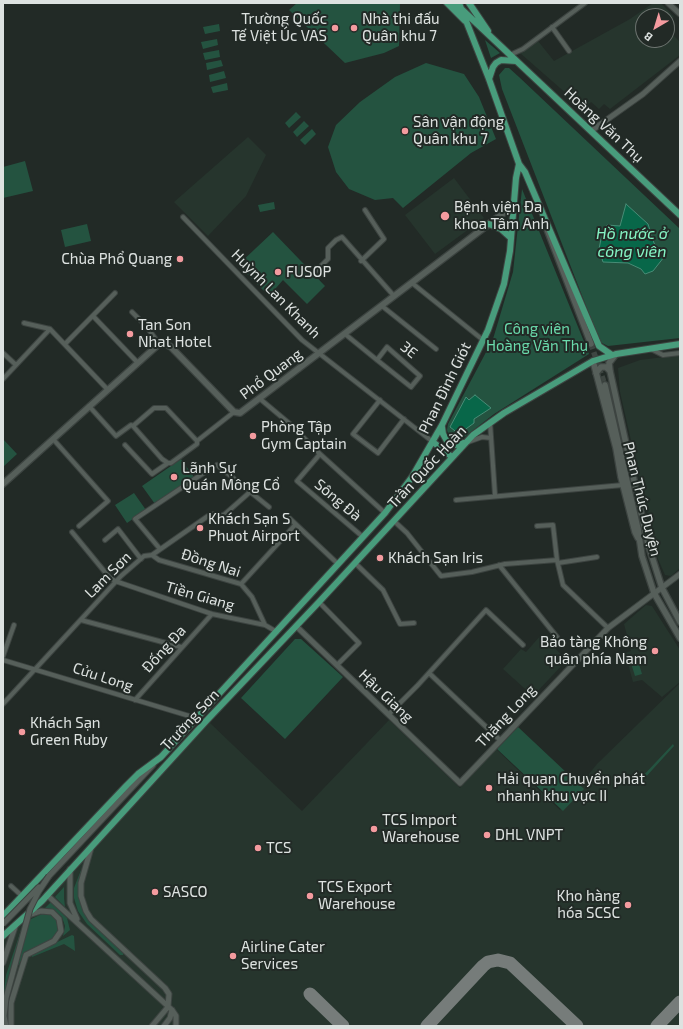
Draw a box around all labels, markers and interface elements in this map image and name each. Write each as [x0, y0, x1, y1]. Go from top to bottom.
north arrow [635, 8, 675, 48]
place label: Trường Quốc Tế Việt Úc VAS [232, 10, 327, 45]
place label: Nhà thi đấu Quân khu 7 [362, 10, 440, 45]
marker: Trường Quốc Tế Việt Úc VAS [330, 23, 340, 33]
marker: Nhà thi đấu Quân khu 7 [349, 23, 359, 33]
text: B [641, 30, 655, 44]
street label: Hoàng Văn Thụ [560, 84, 648, 166]
place label: Sân vận động Quân khu 7 [413, 113, 504, 148]
marker: Sân vận động Quân khu 7 [400, 126, 410, 136]
place label: Bệnh viện Đa khoa Tâm Anh [454, 198, 549, 233]
marker: Bệnh viện Đa khoa Tâm Anh [439, 210, 451, 222]
water label: Hồ nước ở công viên [596, 224, 668, 262]
street label: Huỳnh Lan Khanh [228, 246, 324, 342]
place label: Chùa Phổ Quang [61, 250, 172, 268]
marker: Chùa Phổ Quang [175, 254, 185, 264]
place label: FUSOP [286, 263, 331, 281]
marker: FUSOP [273, 267, 283, 277]
place label: Tan Son Nhat Hotel [138, 316, 211, 351]
park label: Công viên Hoàng Văn Thụ [486, 320, 588, 355]
marker: Tan Son Nhat Hotel [125, 329, 135, 339]
street label: 3E [397, 338, 421, 362]
street label: Phan Đình Giót [415, 339, 475, 437]
street label: Phổ Quang [236, 345, 306, 403]
place label: Phòng Tập Gym Captain [261, 418, 347, 453]
street label: Trần Quốc Hoàn [384, 422, 470, 512]
marker: Phòng Tập Gym Captain [248, 431, 258, 441]
street label: Phan Thúc Duyện [619, 440, 665, 558]
place label: Lãnh Sự Quán Mông Cổ [182, 459, 280, 494]
marker: Lãnh Sự Quán Mông Cổ [169, 472, 179, 482]
street label: Sông Đà [311, 475, 365, 525]
place label: Khách Sạn S Phuot Airport [208, 510, 300, 545]
marker: Khách Sạn S Phuot Airport [195, 523, 205, 533]
street label: Đồng Nai [179, 545, 243, 581]
street label: Lam Sơn [81, 548, 135, 602]
place label: Khách Sạn Iris [388, 549, 483, 567]
marker: Khách Sạn Iris [375, 553, 385, 563]
street label: Tiền Giang [163, 578, 237, 614]
street label: Đống Đa [138, 622, 190, 676]
place label: Bảo tàng Không quân phía Nam [540, 633, 647, 668]
marker: Bảo tàng Không quân phía Nam [650, 646, 660, 656]
street label: Cửu Long [70, 659, 136, 695]
street label: Hậu Giang [355, 666, 417, 726]
street label: Thăng Long [472, 681, 540, 751]
street label: Trường Sơn [157, 686, 223, 754]
place label: Khách Sạn Green Ruby [30, 714, 108, 749]
marker: Khách Sạn Green Ruby [17, 727, 27, 737]
place label: Hải quan Chuyển phát nhanh khu vực II [497, 770, 645, 805]
marker: Hải quan Chuyển phát nhanh khu vực II [484, 783, 494, 793]
place label: TCS Import Warehouse [382, 811, 460, 846]
marker: TCS Import Warehouse [369, 824, 379, 834]
place label: DHL VNPT [495, 826, 563, 844]
marker: DHL VNPT [482, 830, 492, 840]
place label: TCS [266, 839, 291, 857]
marker: TCS [253, 843, 263, 853]
place label: TCS Export Warehouse [318, 878, 396, 913]
place label: SASCO [163, 883, 208, 901]
marker: SASCO [150, 887, 160, 897]
place label: Kho hàng hóa SCSC [557, 887, 620, 922]
marker: TCS Export Warehouse [305, 891, 315, 901]
marker: Kho hàng hóa SCSC [623, 900, 633, 910]
place label: Airline Cater Services [241, 938, 325, 973]
marker: Airline Cater Services [228, 951, 238, 961]

